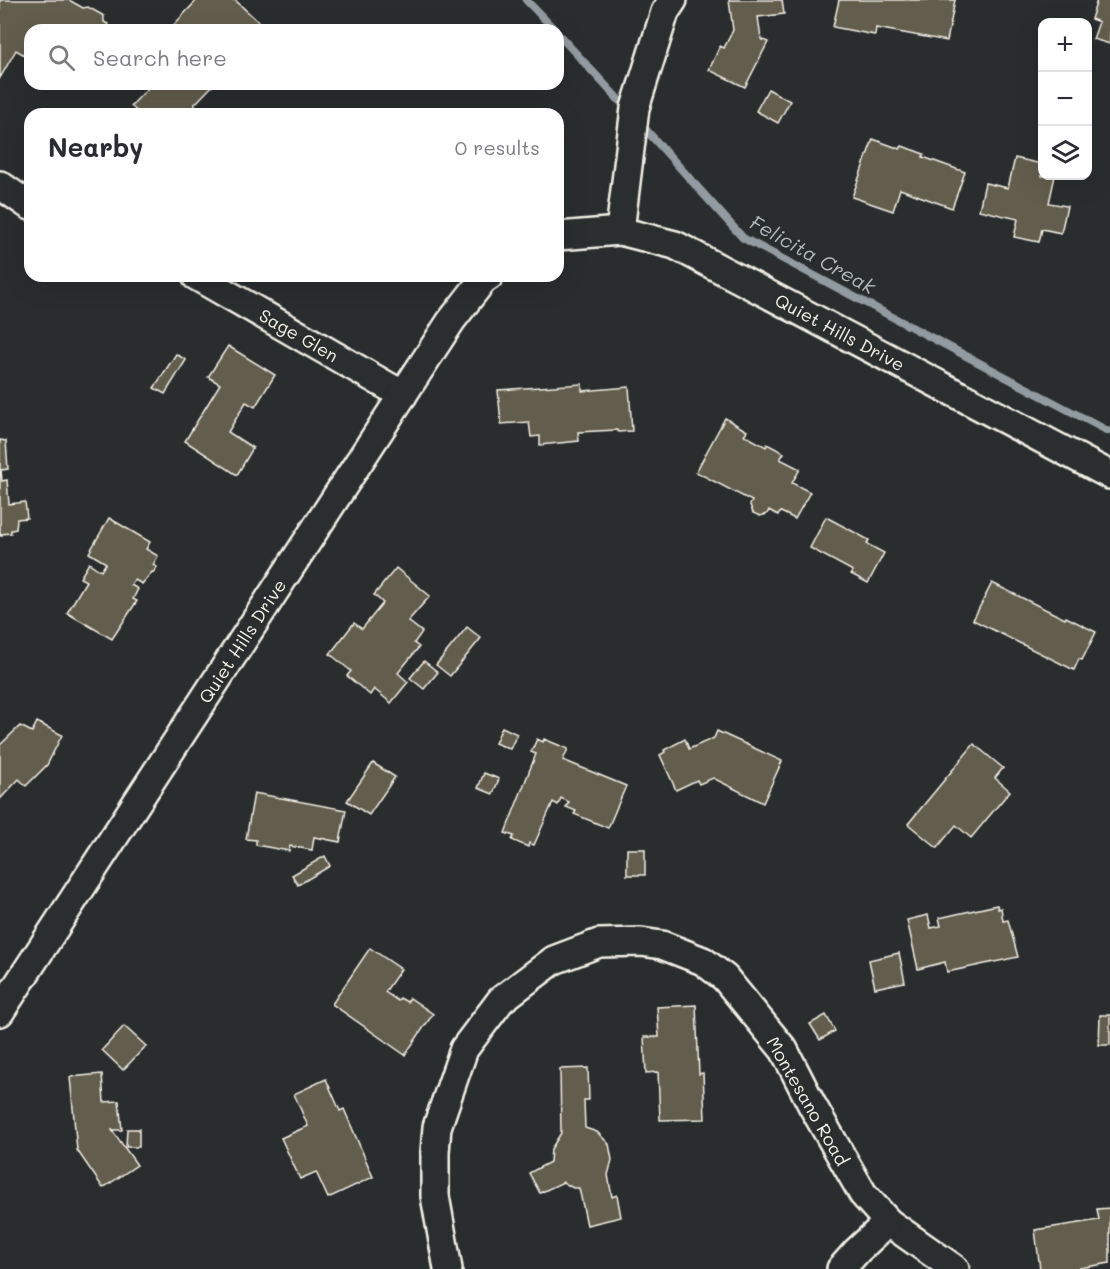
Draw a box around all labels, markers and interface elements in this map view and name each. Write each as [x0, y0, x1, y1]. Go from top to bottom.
map controls [1038, 18, 1092, 180]
button: + [1038, 18, 1092, 72]
search box [24, 24, 564, 90]
icon: search [45, 41, 78, 74]
text: Search here [93, 43, 227, 72]
button: − [1038, 72, 1092, 126]
button: layers [1038, 126, 1092, 180]
text: Nearby [48, 130, 143, 164]
text: 0 results [455, 134, 540, 160]
water label: Felicita Creak [745, 209, 881, 299]
street label: Quiet Hills Drive [771, 288, 909, 376]
street label: Sage Glen [255, 303, 343, 367]
street label: Quiet Hills Drive [193, 574, 291, 708]
street label: Montesano Road [761, 1032, 855, 1170]

